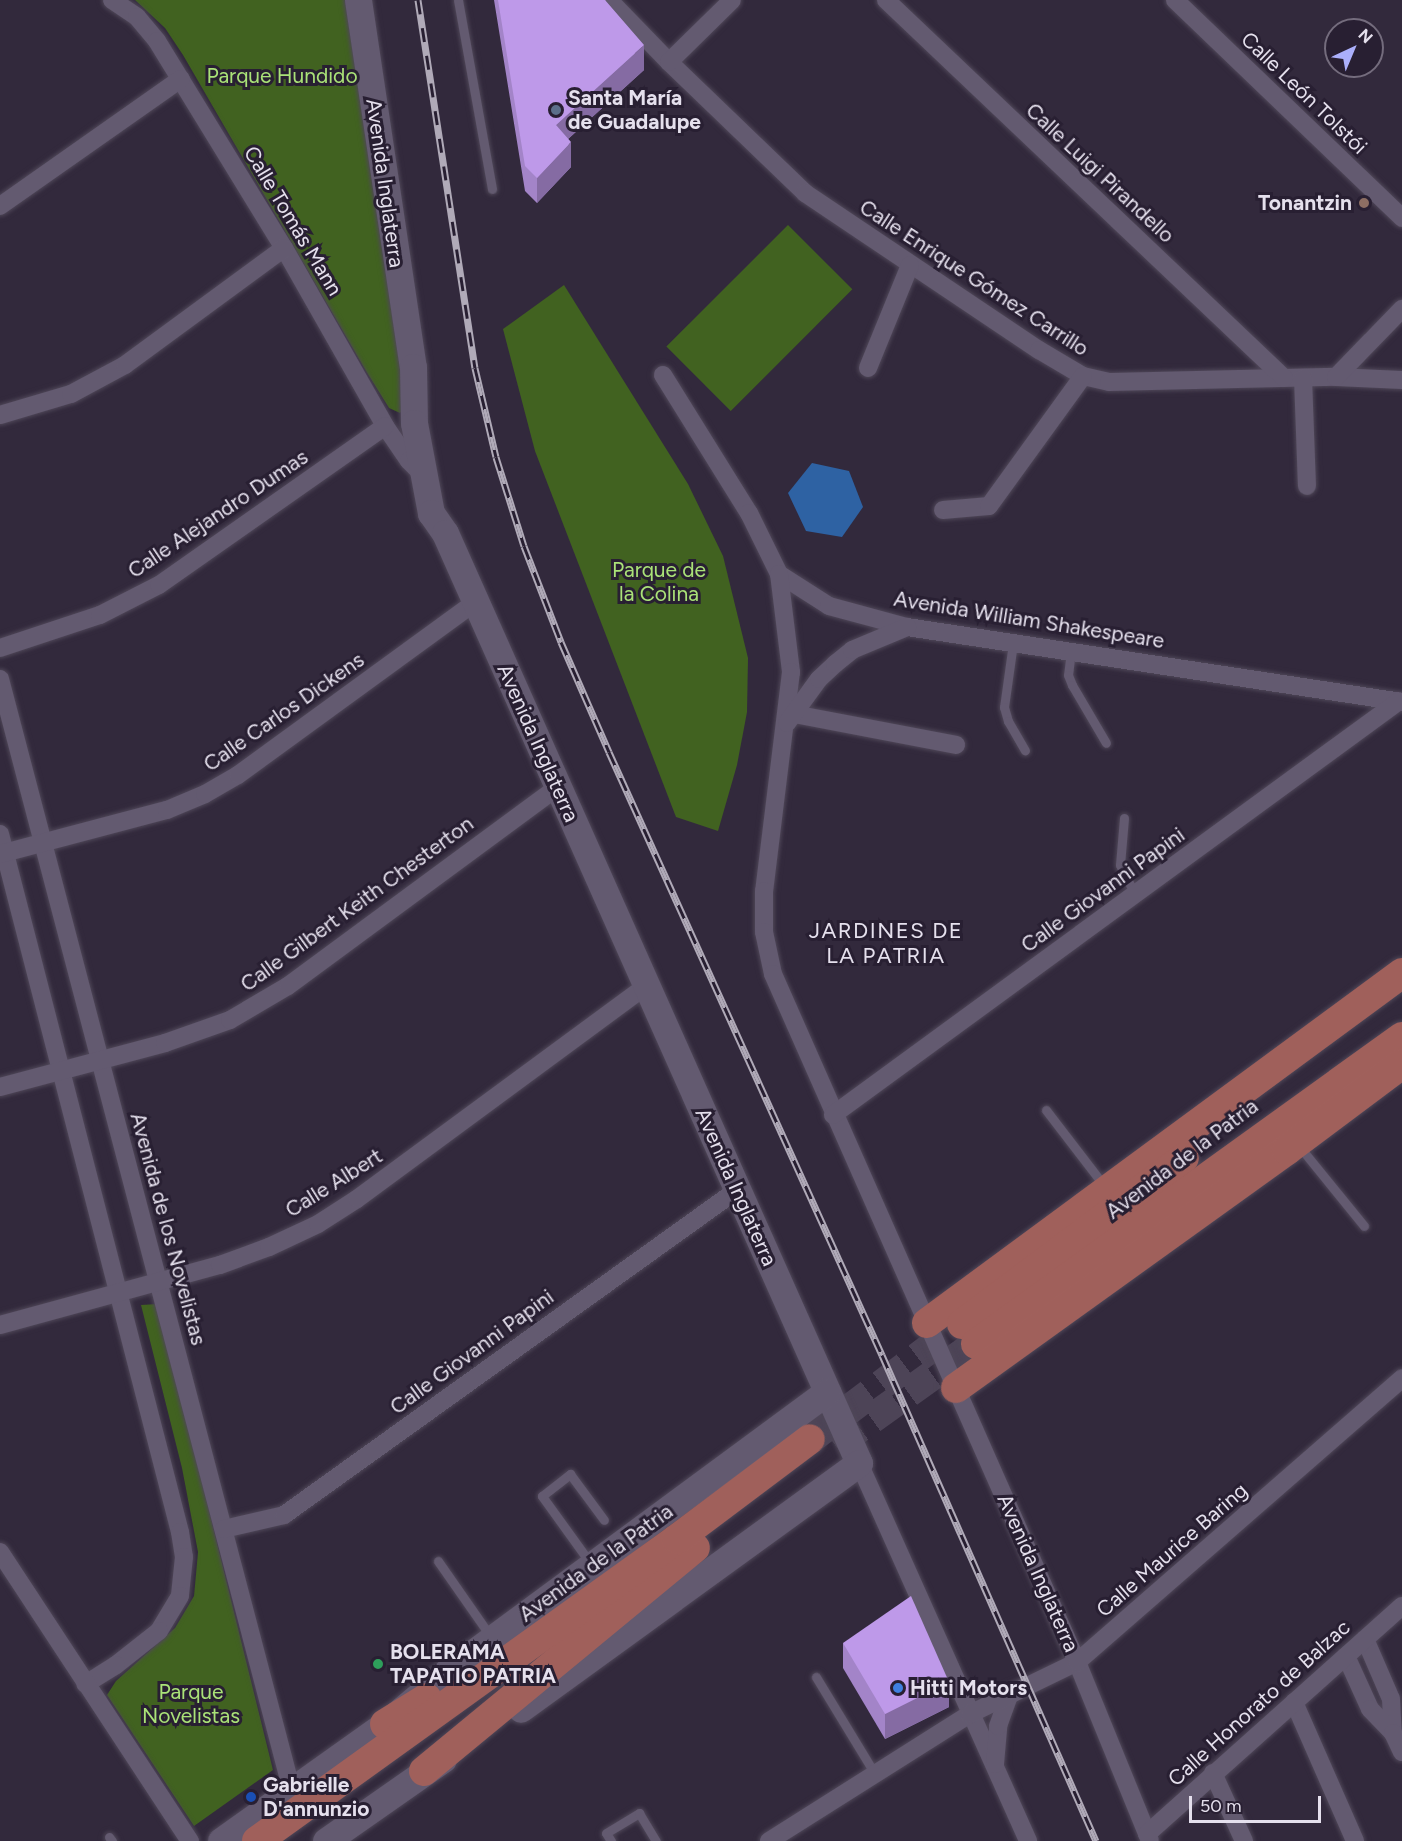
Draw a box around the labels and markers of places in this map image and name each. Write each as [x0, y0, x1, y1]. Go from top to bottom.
place label: Santa María de Guadalupe [568, 85, 701, 135]
marker: Santa María de Guadalupe [549, 103, 563, 117]
place label: Tonantzin [1258, 190, 1352, 216]
marker: Tonantzin [1357, 196, 1371, 210]
place label: BOLERAMA TAPATIO PATRIA [390, 1639, 556, 1689]
marker: BOLERAMA TAPATIO PATRIA [371, 1657, 385, 1671]
place label: Hitti Motors [910, 1675, 1027, 1701]
marker: Hitti Motors [891, 1681, 905, 1695]
place label: Gabrielle D'annunzio [263, 1772, 369, 1822]
marker: Gabrielle D'annunzio [244, 1790, 258, 1804]

